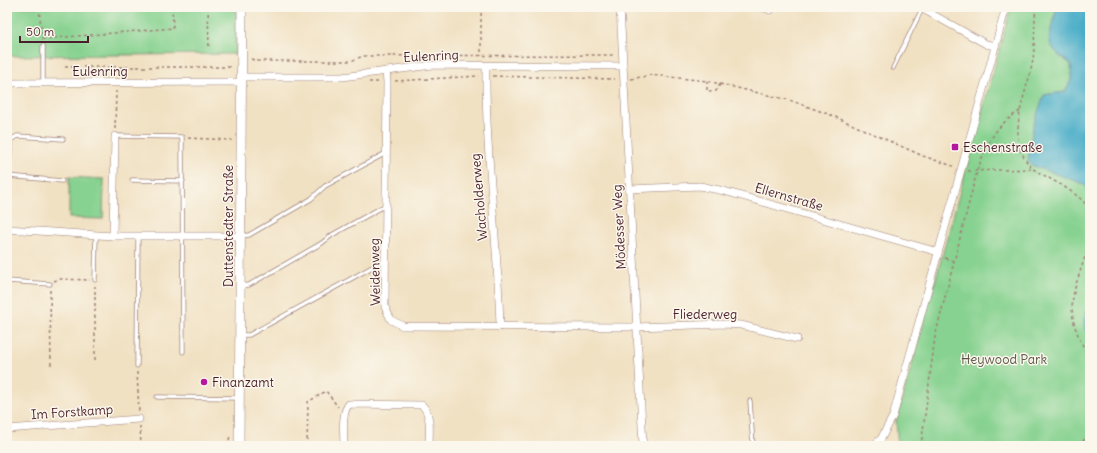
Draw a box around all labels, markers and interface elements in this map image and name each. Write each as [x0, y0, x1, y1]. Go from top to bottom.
scale bar [20, 18, 88, 44]
text: 50 m [26, 24, 55, 39]
street label: Eulenring [403, 46, 459, 66]
street label: Eulenring [72, 63, 128, 80]
place label: Eschenstraße [963, 139, 1042, 156]
marker: Eschenstraße [950, 142, 960, 152]
street label: Wacholderweg [467, 153, 491, 241]
street label: Duttenstedter Straße [220, 165, 237, 287]
street label: Ellernstraße [753, 179, 825, 215]
street label: Mödesser Weg [608, 184, 630, 270]
street label: Weidenweg [366, 238, 384, 306]
street label: Fliederweg [673, 306, 737, 323]
park label: Heywood Park [961, 351, 1047, 368]
place label: Finanzamt [212, 374, 275, 391]
marker: Finanzamt [199, 377, 209, 387]
street label: Im Forstkamp [30, 401, 114, 423]

